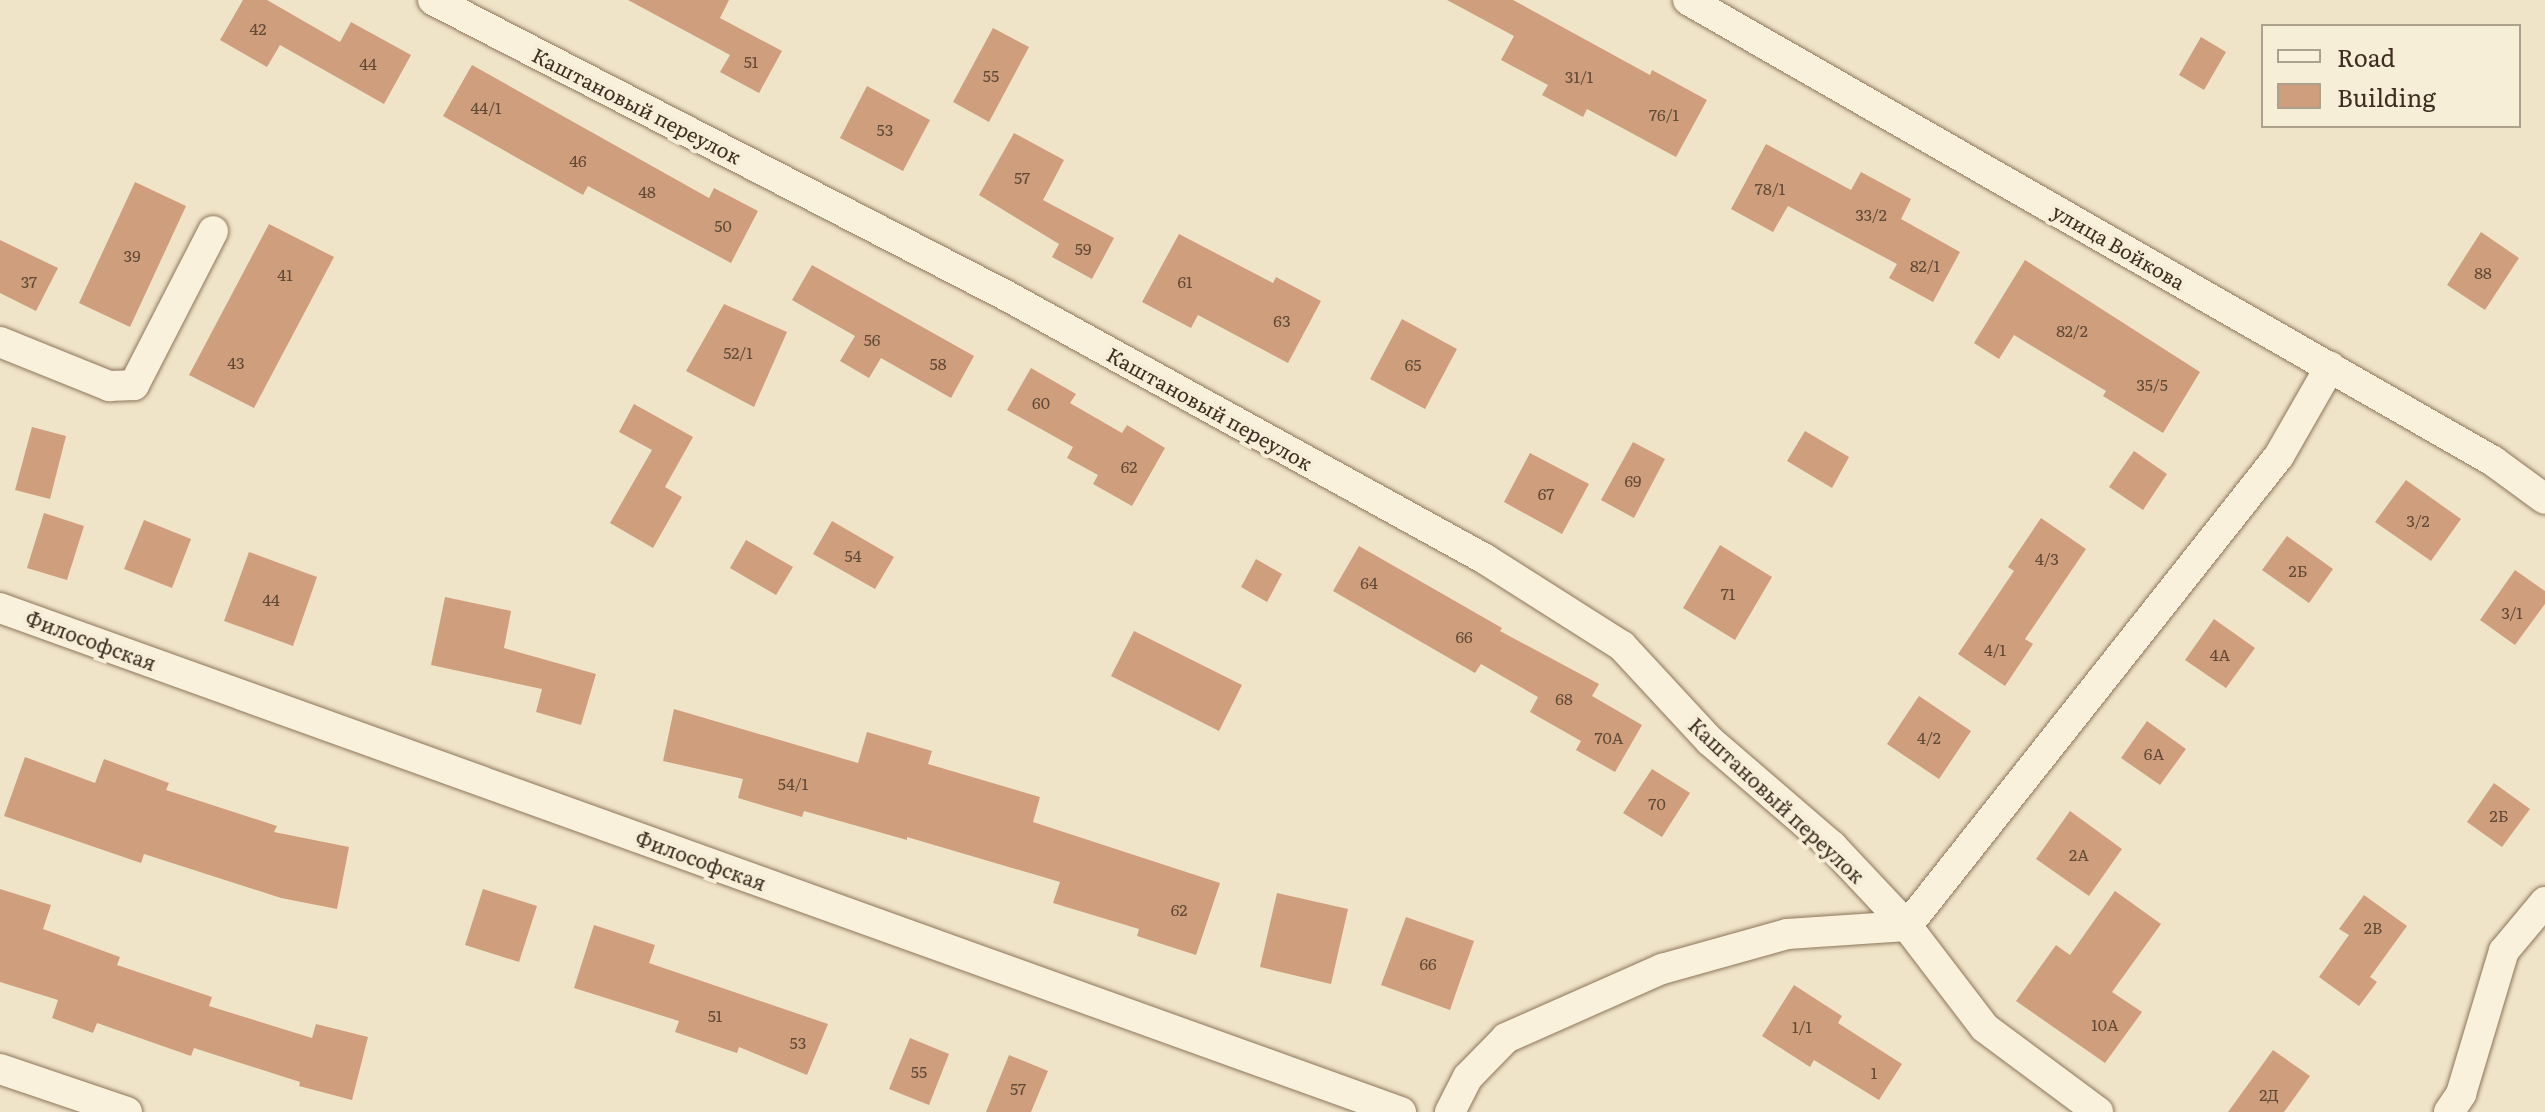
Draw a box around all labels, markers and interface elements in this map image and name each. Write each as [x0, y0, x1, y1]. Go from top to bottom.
house number: 42 [250, 18, 266, 38]
legend [2261, 24, 2521, 128]
text: Road [2337, 39, 2395, 74]
street label: Каштановый переулок [529, 42, 745, 168]
house number: 51 [744, 51, 758, 71]
house number: 44 [359, 53, 377, 73]
house number: 55 [983, 65, 999, 85]
house number: 31/1 [1565, 66, 1593, 86]
text: Building [2337, 79, 2436, 114]
house number: 44/1 [471, 97, 501, 117]
house number: 76/1 [1649, 104, 1679, 124]
house number: 53 [877, 119, 893, 139]
house number: 46 [569, 150, 587, 170]
house number: 57 [1014, 167, 1030, 187]
house number: 78/1 [1755, 178, 1785, 198]
house number: 48 [638, 181, 656, 201]
street label: улица Войкова [2048, 198, 2190, 294]
house number: 33/2 [1855, 204, 1887, 224]
house number: 50 [714, 215, 732, 235]
house number: 59 [1075, 238, 1091, 258]
house number: 39 [123, 245, 141, 265]
house number: 82/1 [1910, 255, 1940, 275]
house number: 88 [2474, 262, 2492, 282]
house number: 41 [277, 264, 293, 284]
house number: 37 [21, 271, 37, 291]
house number: 61 [1177, 271, 1193, 291]
house number: 63 [1273, 310, 1291, 330]
house number: 82/2 [2056, 320, 2088, 340]
house number: 56 [864, 329, 880, 349]
street label: Каштановый переулок [1103, 341, 1317, 475]
house number: 52/1 [723, 342, 753, 362]
house number: 43 [227, 352, 245, 372]
house number: 58 [930, 353, 946, 373]
house number: 65 [1405, 354, 1421, 374]
house number: 35/5 [2136, 374, 2168, 394]
house number: 60 [1032, 392, 1050, 412]
house number: 62 [1121, 456, 1137, 476]
house number: 69 [1625, 470, 1641, 490]
house number: 67 [1538, 483, 1554, 503]
house number: 3/2 [2406, 510, 2430, 530]
house number: 54 [845, 545, 861, 565]
house number: 4/3 [2035, 548, 2059, 568]
house number: 2Б [2289, 560, 2307, 580]
house number: 64 [1360, 572, 1378, 592]
house number: 71 [1721, 583, 1735, 603]
house number: 44 [262, 589, 280, 609]
house number: 3/1 [2501, 602, 2523, 622]
street label: Философская [23, 605, 159, 675]
house number: 66 [1455, 626, 1473, 646]
house number: 4/1 [1984, 639, 2006, 659]
house number: 4А [2210, 644, 2230, 664]
house number: 68 [1555, 688, 1573, 708]
street label: Каштановый переулок [1684, 712, 1870, 888]
house number: 70А [1594, 727, 1624, 747]
house number: 4/2 [1917, 727, 1941, 747]
house number: 6А [2144, 743, 2164, 763]
house number: 54/1 [778, 773, 808, 793]
house number: 70 [1648, 793, 1666, 813]
house number: 2Б [2490, 805, 2508, 825]
street label: Философская [633, 825, 769, 895]
house number: 2А [2069, 844, 2089, 864]
house number: 62 [1171, 899, 1187, 919]
house number: 2В [2364, 917, 2382, 937]
house number: 66 [1419, 953, 1437, 973]
house number: 51 [708, 1005, 722, 1025]
house number: 10А [2091, 1014, 2119, 1034]
house number: 1/1 [1792, 1016, 1812, 1036]
house number: 53 [790, 1032, 806, 1052]
house number: 55 [911, 1061, 927, 1081]
house number: 1 [1871, 1062, 1877, 1082]
house number: 57 [1010, 1078, 1026, 1098]
house number: 2Д [2259, 1084, 2279, 1104]

